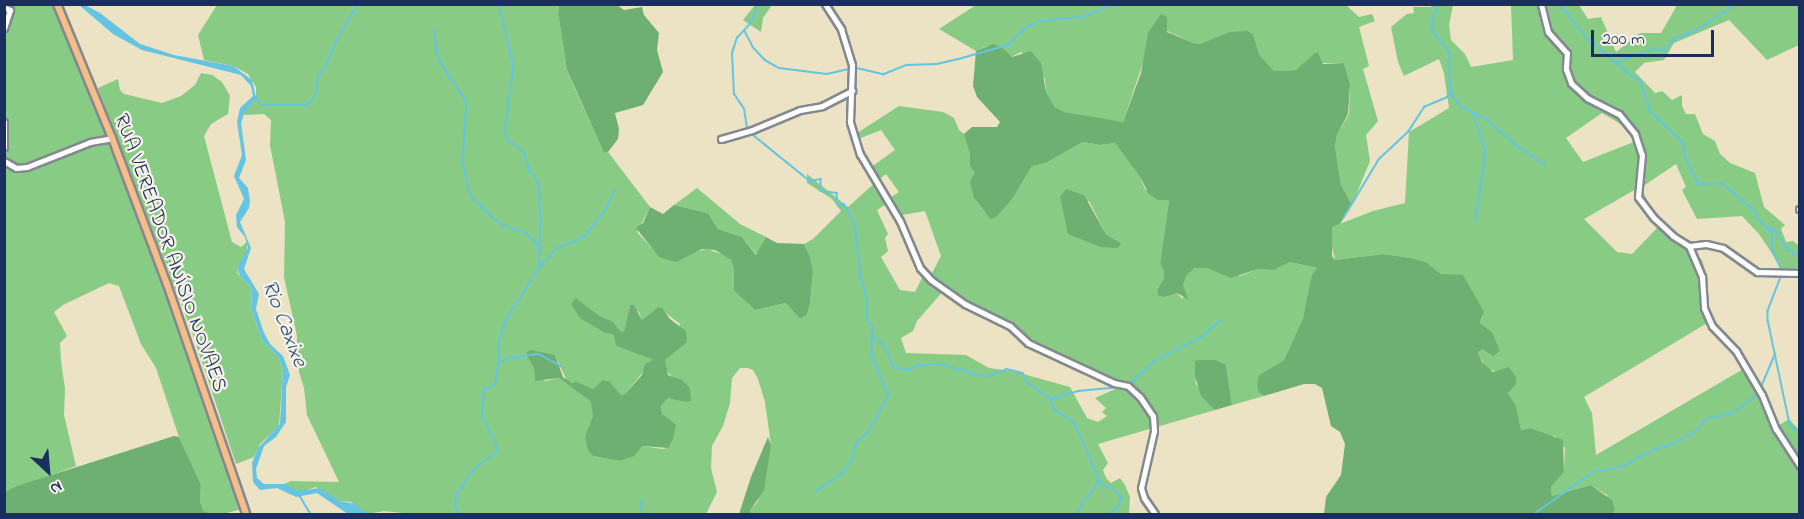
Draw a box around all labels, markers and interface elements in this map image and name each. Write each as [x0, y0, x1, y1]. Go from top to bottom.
scale bar [1594, 18, 1717, 56]
text: 200 m [1602, 27, 1645, 53]
street label: RUA VEREADOR ANÍSIO NOVAES [108, 110, 232, 396]
water label: Rio Caxixe [254, 277, 312, 371]
north arrow [18, 441, 78, 501]
text: N [46, 474, 66, 500]

